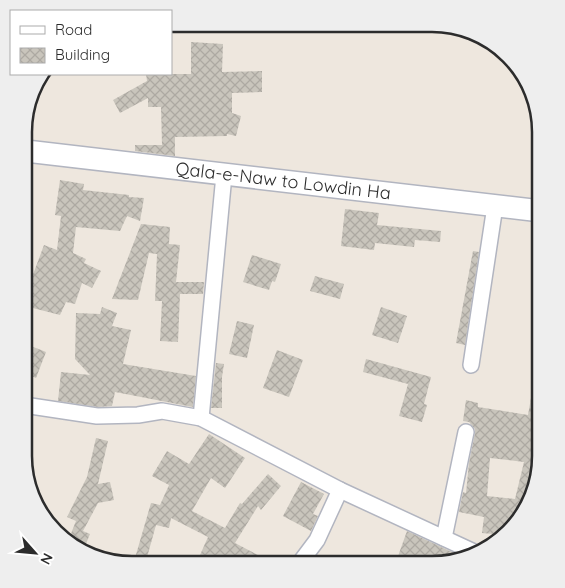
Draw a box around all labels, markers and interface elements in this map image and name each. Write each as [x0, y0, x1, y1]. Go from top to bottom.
legend [10, 10, 172, 75]
text: Road [55, 20, 92, 39]
text: Building [55, 45, 110, 64]
street label: Qala-e-Naw to Lowdin Ha [175, 157, 392, 204]
north arrow [10, 528, 60, 578]
text: N [36, 550, 57, 568]

